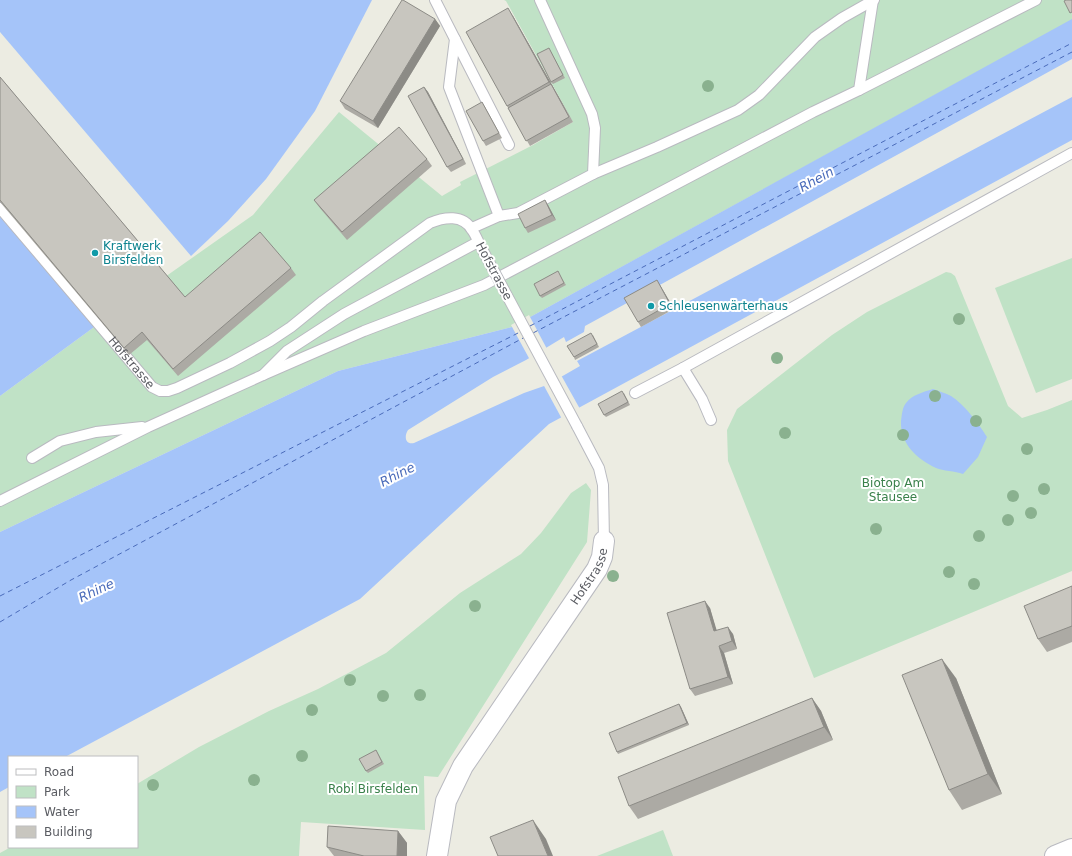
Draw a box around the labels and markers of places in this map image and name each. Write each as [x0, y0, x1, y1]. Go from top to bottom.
place label: Kraftwerk Birsfelden [103, 239, 163, 267]
marker: Kraftwerk Birsfelden [90, 248, 100, 258]
place label: Schleusenwärterhaus [659, 299, 788, 313]
marker: Schleusenwärterhaus [646, 301, 656, 311]

